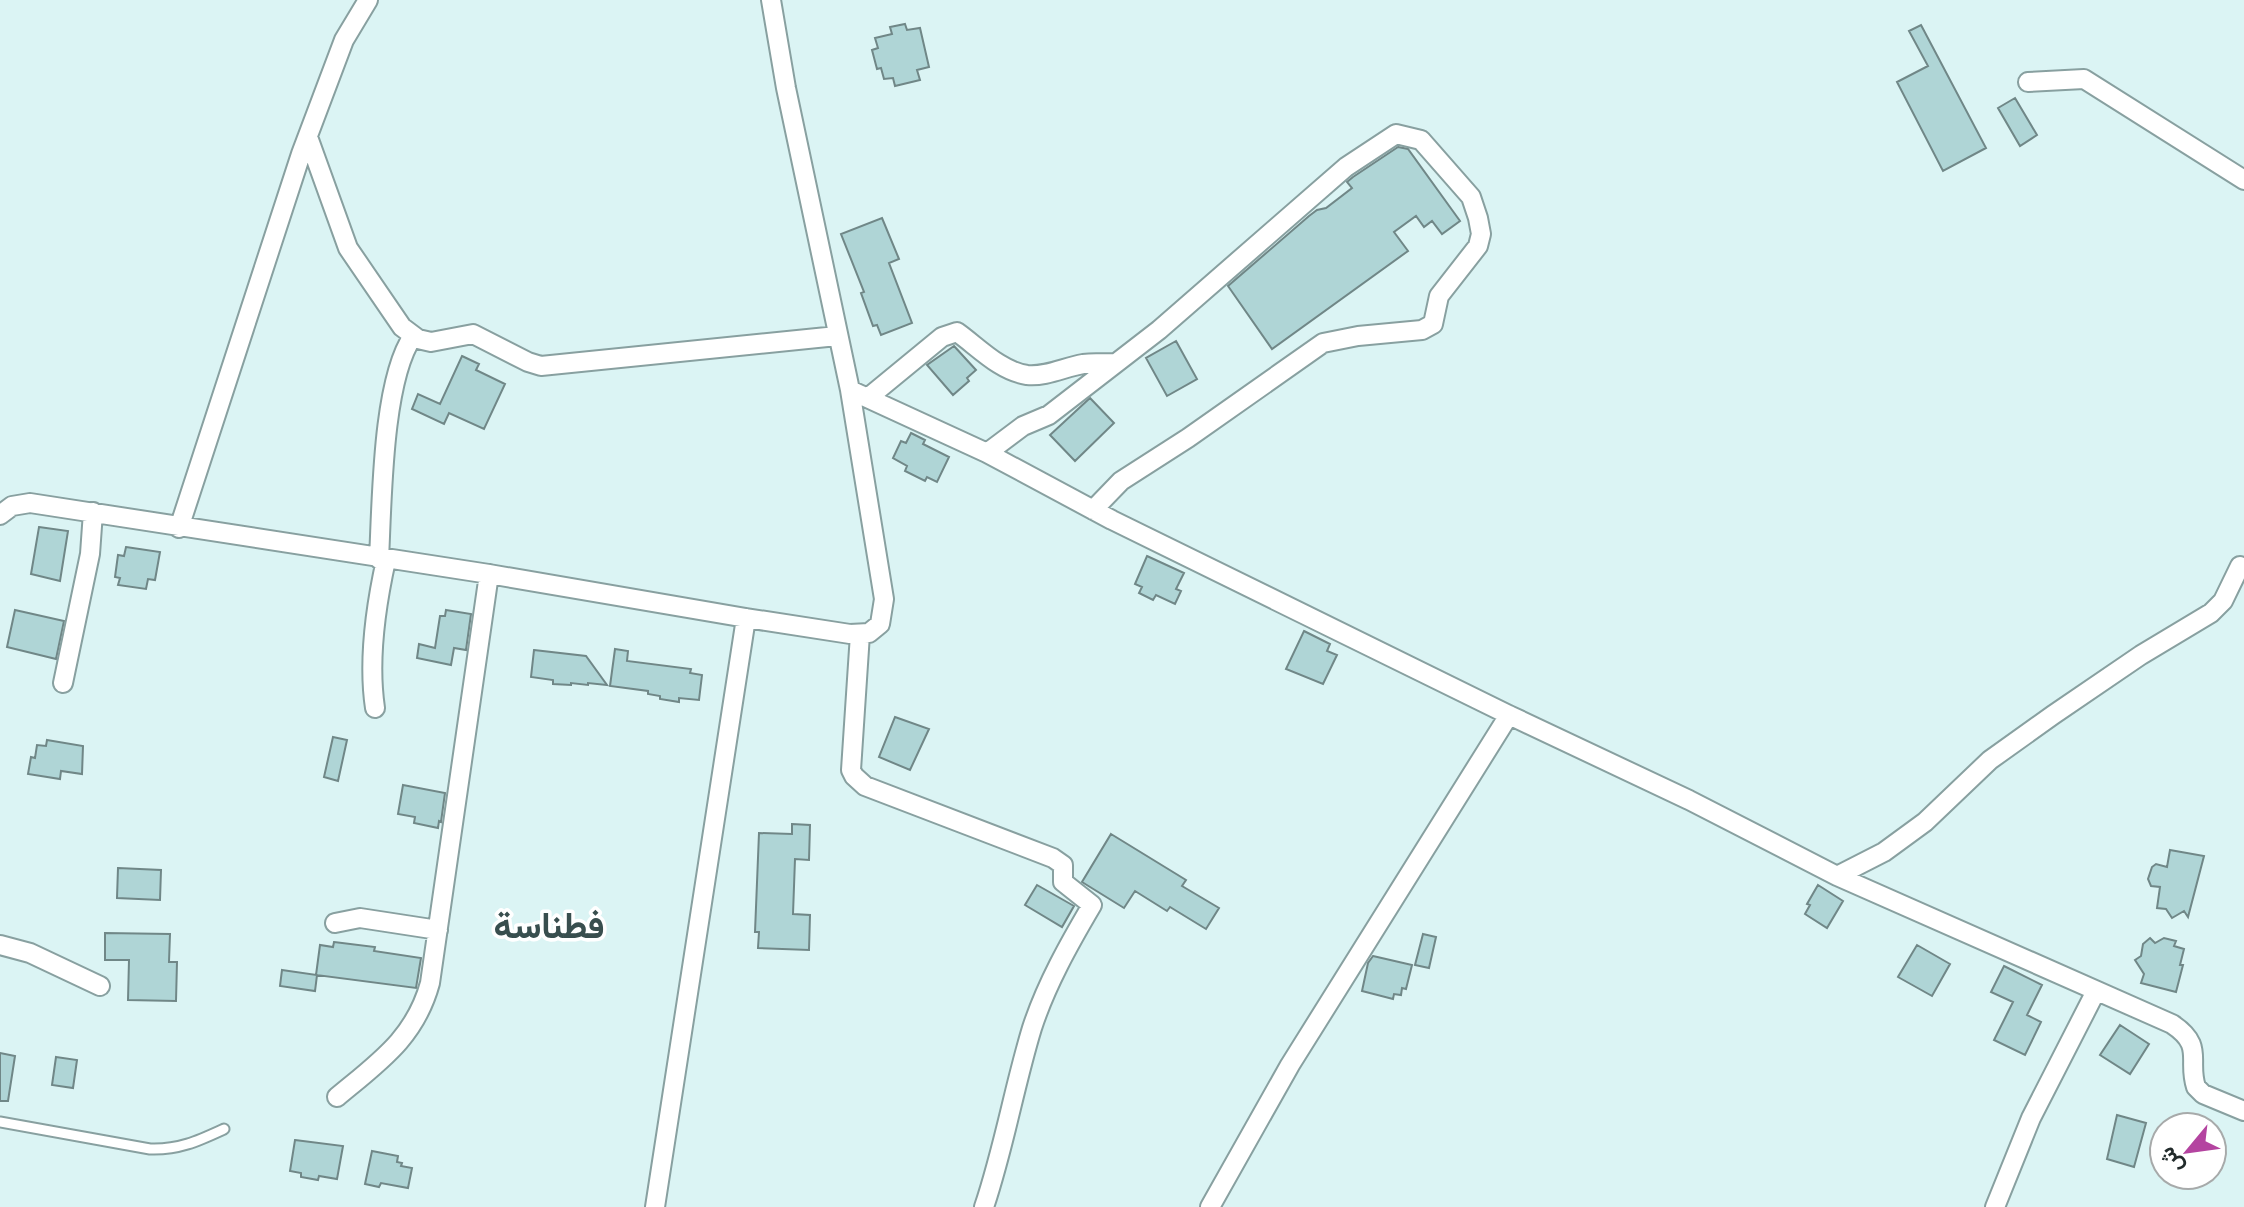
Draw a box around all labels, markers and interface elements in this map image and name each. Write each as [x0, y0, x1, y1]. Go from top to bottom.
district label: فطناسة [493, 902, 605, 945]
north arrow [2148, 1111, 2228, 1191]
text: ش [2152, 1142, 2189, 1179]

